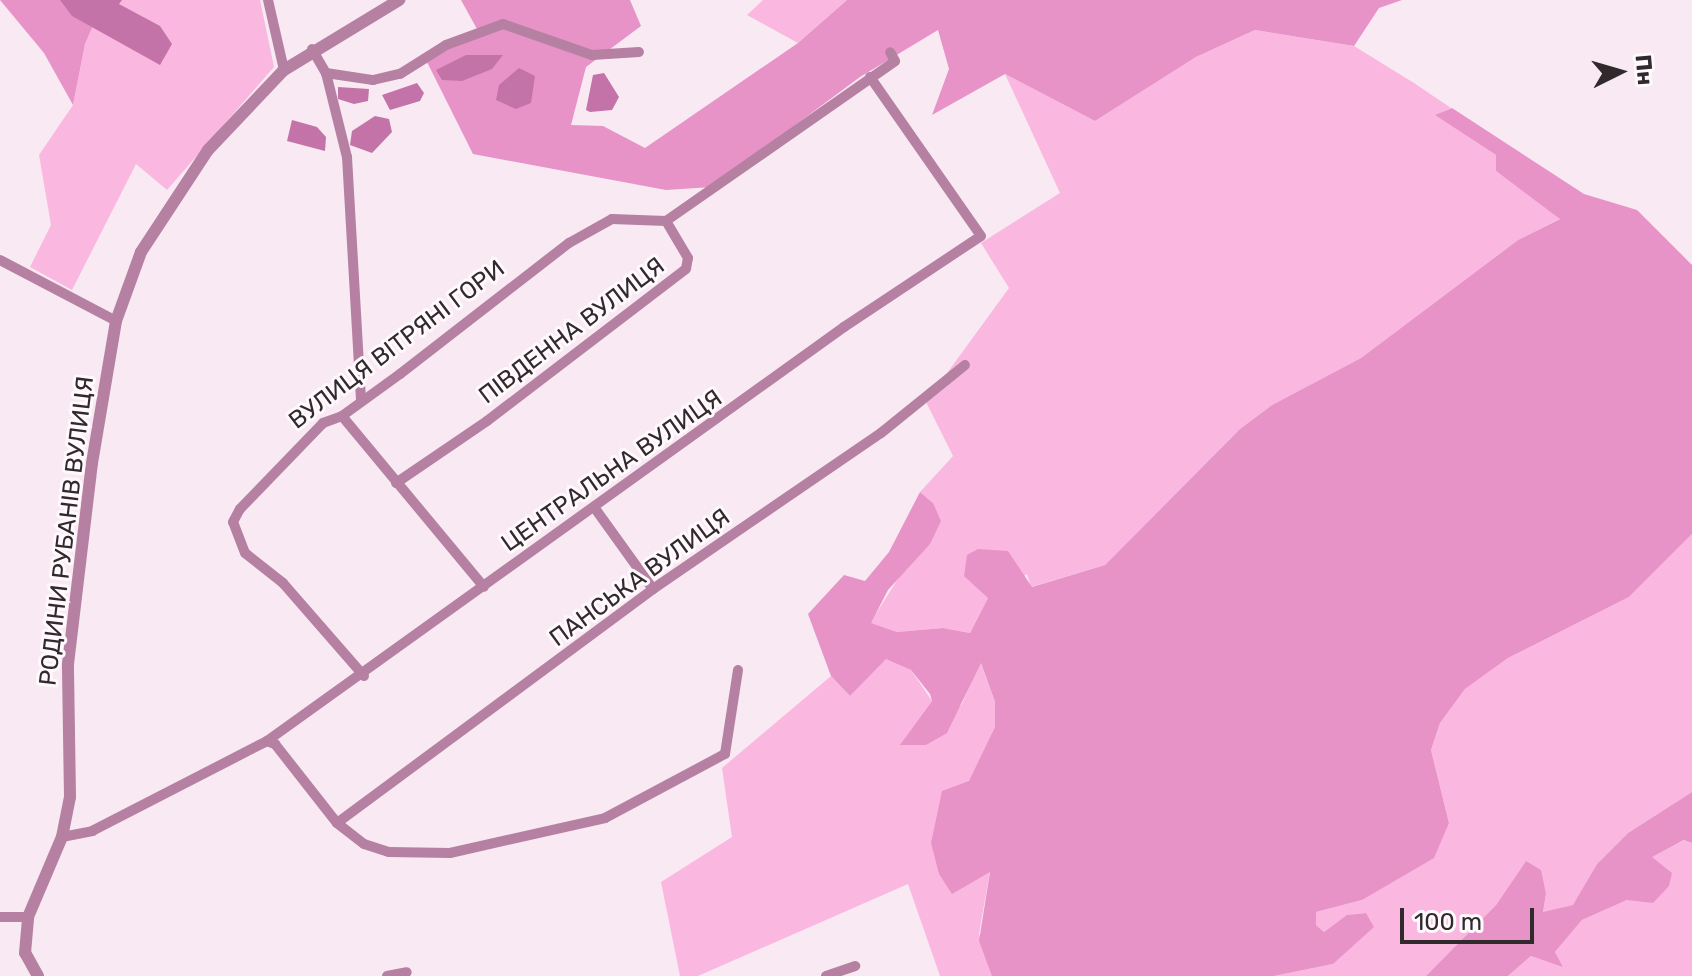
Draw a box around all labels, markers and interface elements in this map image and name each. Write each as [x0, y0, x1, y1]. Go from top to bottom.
north arrow [1580, 32, 1660, 112]
text: Пн [1630, 54, 1659, 86]
street label: ПІВДЕННА ВУЛИЦЯ [473, 252, 671, 410]
street label: ВУЛИЦЯ ВІТРЯНІ ГОРИ [284, 255, 510, 435]
street label: РОДИНИ РУБАНІВ ВУЛИЦЯ [34, 375, 100, 687]
street label: ЦЕНТРАЛЬНА ВУЛИЦЯ [496, 384, 728, 558]
street label: ПАНСЬКА ВУЛИЦЯ [544, 503, 736, 653]
scale bar [1404, 892, 1538, 942]
text: 100 m [1414, 908, 1482, 936]

